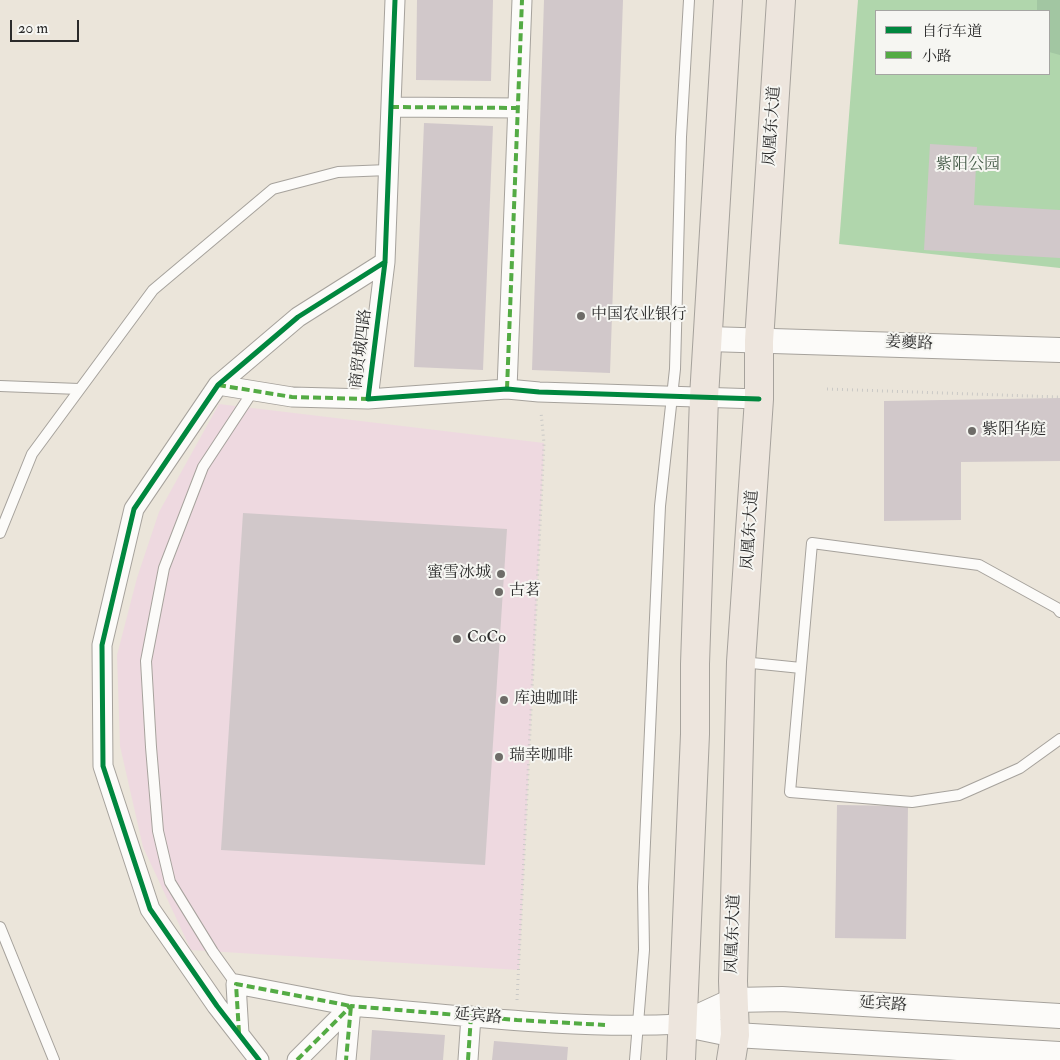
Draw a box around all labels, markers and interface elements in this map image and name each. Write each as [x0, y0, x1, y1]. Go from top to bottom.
scale bar [12, 10, 81, 42]
legend [875, 10, 1050, 75]
text: 20 m [18, 19, 48, 38]
text: 自行车道 [922, 22, 982, 41]
text: 小路 [922, 47, 952, 66]
street label: 凤凰东大道 [761, 85, 785, 167]
park label: 紫阳公园 [936, 156, 1000, 176]
place label: 中国农业银行 [591, 306, 687, 326]
street label: 商贸城四路 [348, 308, 376, 390]
marker: 中国农业银行 [575, 310, 587, 322]
street label: 姜夔路 [885, 334, 933, 354]
place label: 紫阳华庭 [982, 421, 1046, 441]
marker: 紫阳华庭 [966, 425, 978, 437]
street label: 凤凰东大道 [739, 489, 763, 571]
place label: 蜜雪冰城 [427, 564, 491, 584]
marker: 蜜雪冰城 [495, 568, 507, 580]
place label: 古茗 [509, 582, 541, 602]
marker: 古茗 [493, 586, 505, 598]
place label: CoCo [467, 629, 506, 649]
marker: CoCo [451, 633, 463, 645]
place label: 库迪咖啡 [514, 690, 578, 710]
marker: 库迪咖啡 [498, 694, 510, 706]
place label: 瑞幸咖啡 [509, 747, 573, 767]
marker: 瑞幸咖啡 [493, 751, 505, 763]
street label: 凤凰东大道 [723, 894, 745, 974]
street label: 延宾路 [858, 994, 908, 1016]
street label: 延宾路 [453, 1005, 503, 1029]

